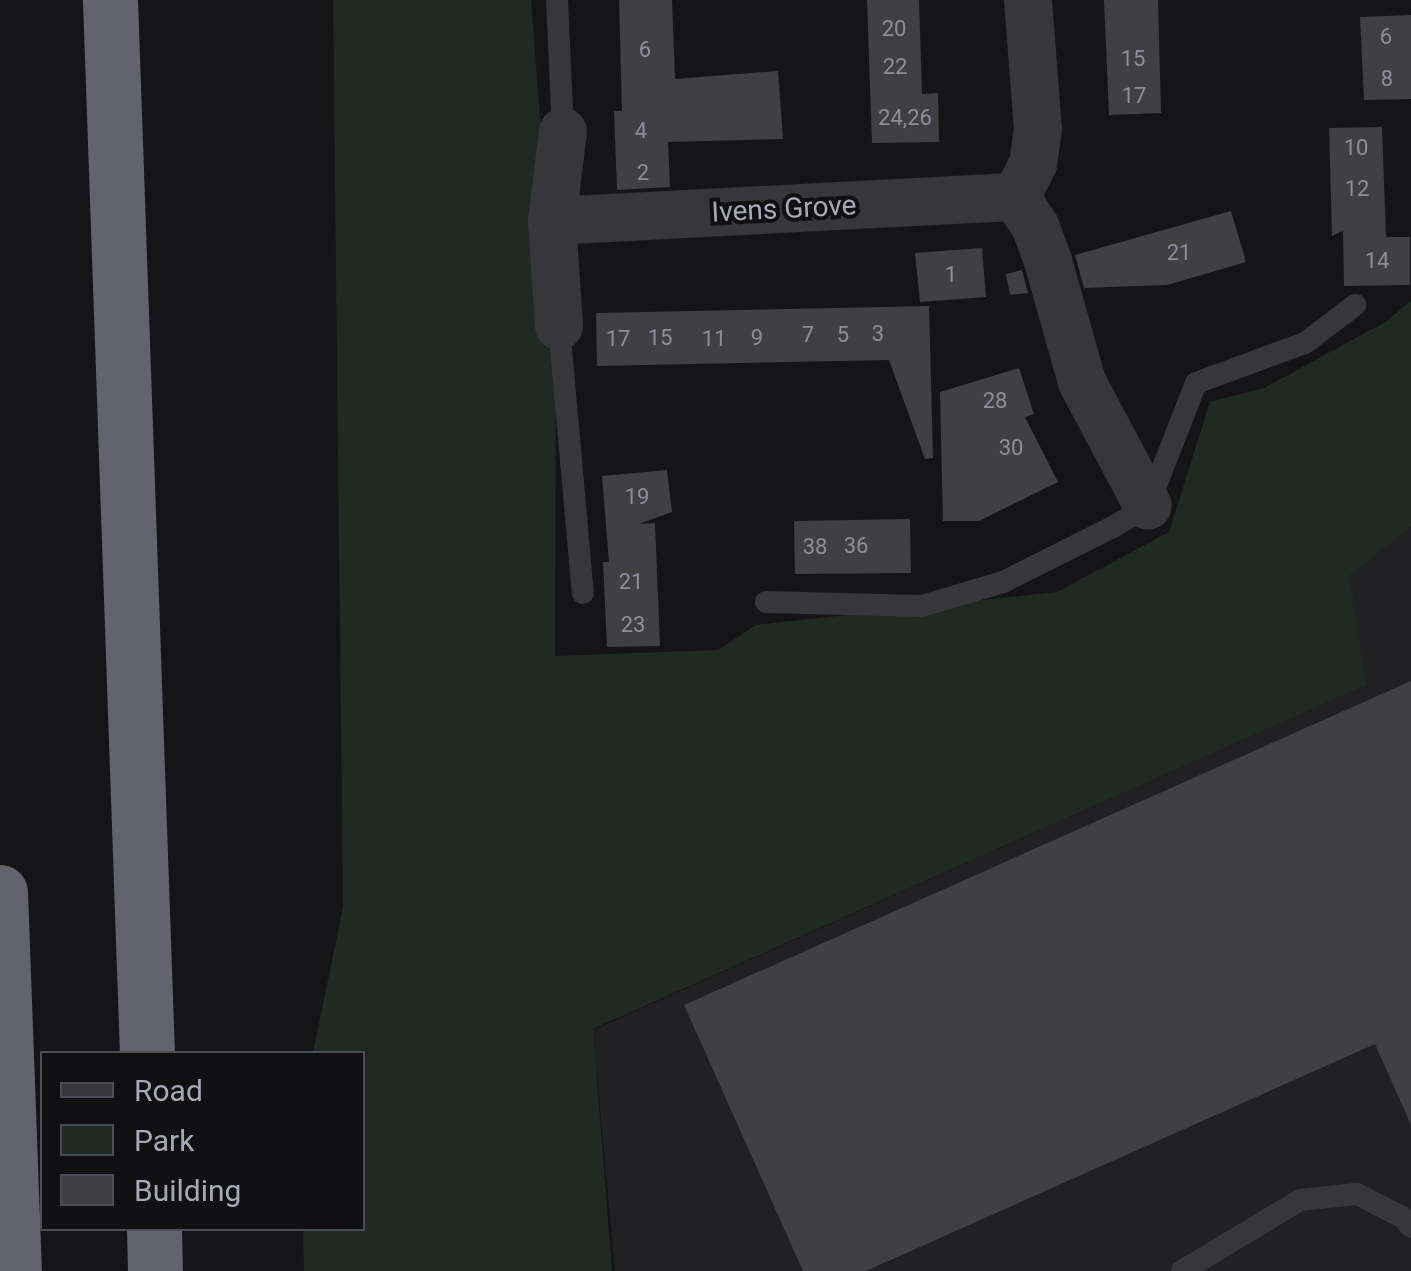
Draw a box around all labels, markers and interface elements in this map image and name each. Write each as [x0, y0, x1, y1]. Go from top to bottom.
house number: 20 [882, 16, 906, 42]
house number: 6 [1380, 24, 1392, 50]
house number: 6 [639, 37, 651, 63]
house number: 15 [1121, 46, 1145, 72]
house number: 22 [883, 54, 907, 80]
house number: 8 [1381, 66, 1393, 92]
house number: 17 [1122, 83, 1146, 109]
house number: 24,26 [878, 105, 932, 131]
house number: 4 [635, 118, 647, 144]
house number: 10 [1344, 135, 1368, 161]
house number: 2 [637, 160, 649, 186]
house number: 12 [1345, 176, 1369, 202]
street label: Ivens Grove [711, 188, 857, 230]
house number: 21 [1167, 240, 1191, 266]
house number: 14 [1365, 248, 1389, 274]
house number: 1 [945, 262, 957, 288]
house number: 3 [872, 321, 884, 347]
house number: 7 [802, 322, 814, 348]
house number: 5 [837, 322, 849, 348]
house number: 15 [648, 325, 672, 351]
house number: 9 [751, 325, 763, 351]
house number: 17 [606, 326, 630, 352]
house number: 11 [702, 326, 726, 352]
house number: 28 [983, 388, 1007, 414]
house number: 30 [999, 435, 1023, 461]
house number: 19 [625, 484, 649, 510]
house number: 36 [844, 533, 868, 559]
house number: 38 [803, 534, 827, 560]
house number: 21 [619, 569, 643, 595]
house number: 23 [621, 612, 645, 638]
legend [40, 1051, 365, 1231]
text: Road [134, 1073, 203, 1108]
text: Park [134, 1123, 194, 1158]
text: Building [134, 1173, 241, 1208]

